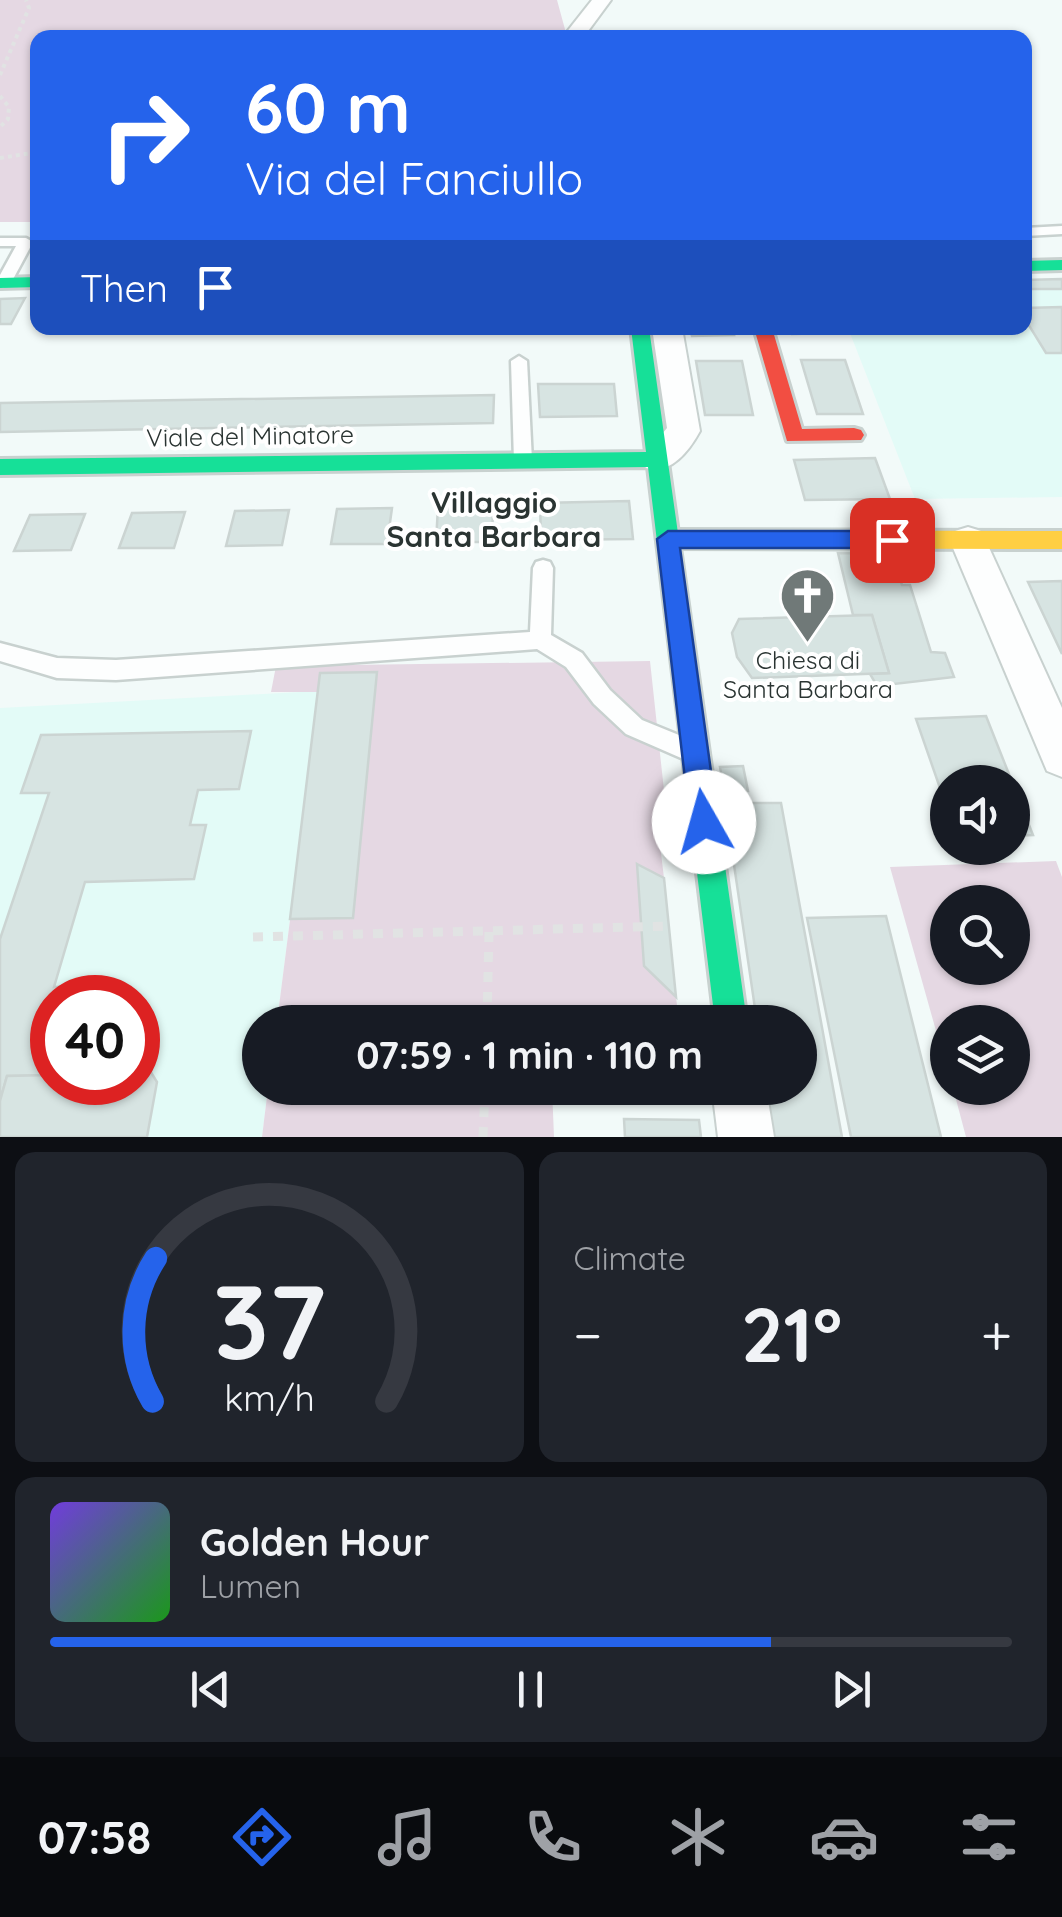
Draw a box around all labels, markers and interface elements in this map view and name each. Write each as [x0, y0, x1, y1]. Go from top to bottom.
text: 60 m [245, 63, 411, 151]
icon: right [80, 70, 210, 200]
text: Via del Fanciullo [245, 150, 583, 206]
icon: arrive [188, 260, 243, 315]
text: Then [80, 264, 168, 312]
street label: Viale del Minatore [146, 418, 354, 453]
district label: Villaggio Santa Barbara [387, 483, 601, 555]
pin [850, 498, 935, 583]
icon: arrive [865, 513, 920, 568]
church icon: Chiesa di Santa Barbara [778, 566, 838, 645]
place label: Chiesa di Santa Barbara [723, 644, 893, 704]
map controls [930, 765, 1030, 1105]
button: sound [930, 765, 1030, 865]
position arrow [652, 770, 756, 874]
button: search [930, 885, 1030, 985]
speed limit sign: 40 [30, 975, 160, 1105]
button: layers [930, 1005, 1030, 1105]
text: 07:59 · 1 min · 110 m [356, 1031, 703, 1079]
text: Climate [574, 1238, 686, 1278]
text: 37 [213, 1255, 326, 1385]
text: 21° [741, 1287, 842, 1381]
text: − [574, 1300, 602, 1369]
text: + [981, 1300, 1012, 1369]
text: km/h [224, 1375, 315, 1420]
text: Golden Hour [200, 1518, 429, 1566]
text: Lumen [200, 1566, 301, 1606]
icon: previous [183, 1662, 238, 1717]
icon: pause [503, 1662, 558, 1717]
icon: next [824, 1662, 879, 1717]
icon: directions [227, 1802, 297, 1872]
icon: music [372, 1802, 442, 1872]
icon: phone [518, 1802, 588, 1872]
icon: climate [663, 1802, 733, 1872]
icon: car [809, 1802, 879, 1872]
icon: filters [954, 1802, 1024, 1872]
text: 07:58 [38, 1809, 151, 1865]

